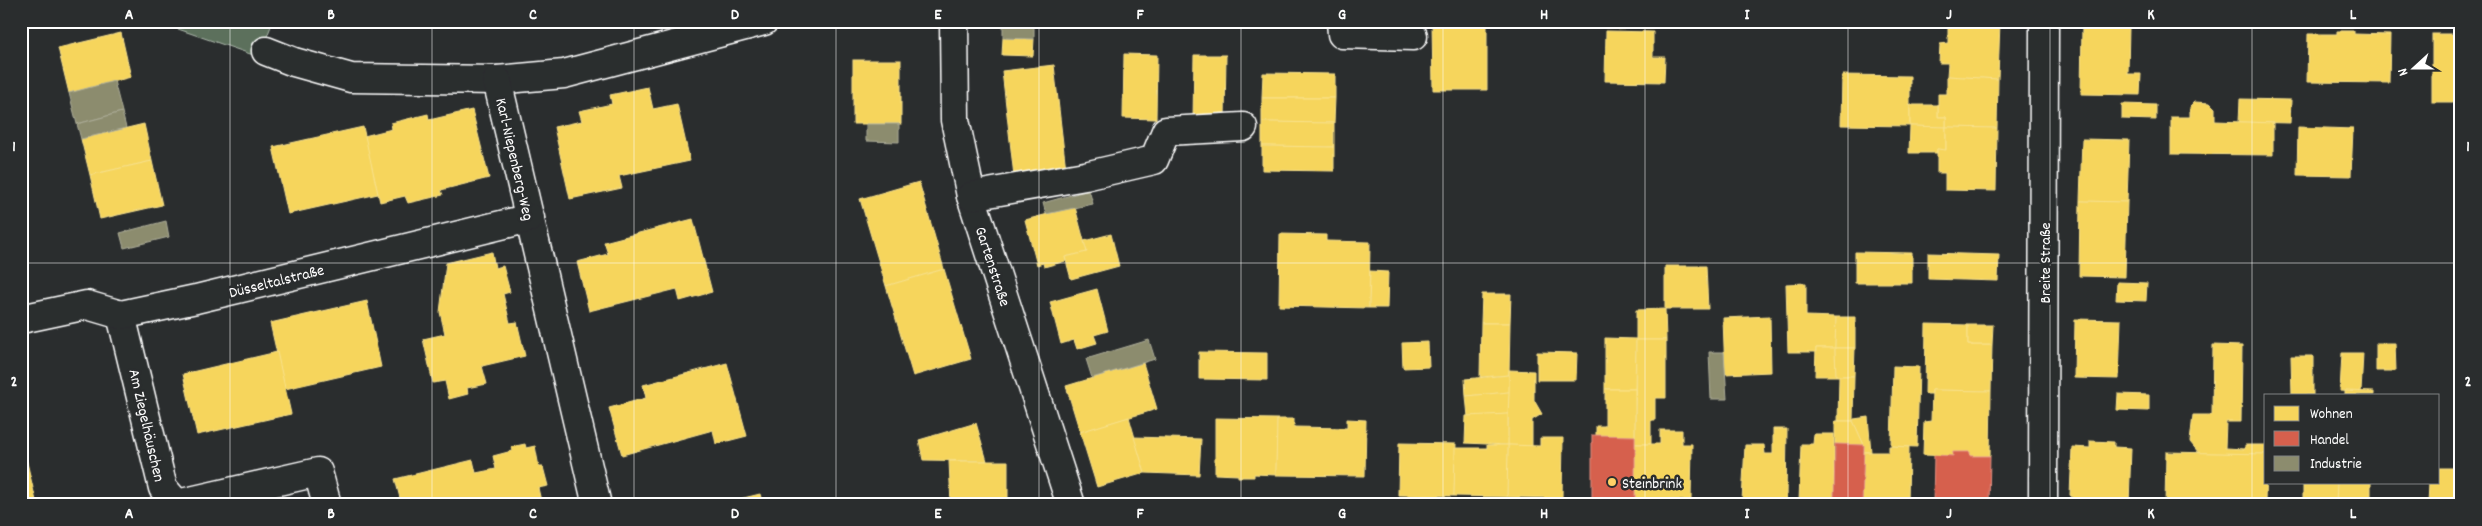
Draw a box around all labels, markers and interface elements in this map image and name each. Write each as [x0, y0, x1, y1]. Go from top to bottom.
text: A [125, 4, 134, 27]
text: B [327, 4, 335, 27]
text: C [529, 4, 537, 27]
text: D [731, 4, 740, 27]
text: E [934, 4, 942, 27]
text: F [1136, 4, 1144, 27]
text: G [1338, 4, 1346, 27]
text: H [1540, 4, 1548, 27]
text: I [1745, 4, 1751, 27]
text: J [1946, 4, 1952, 27]
text: K [2147, 4, 2155, 27]
text: L [2350, 4, 2357, 27]
north arrow [2390, 42, 2440, 92]
text: N [2393, 65, 2414, 79]
street label: Karl-Niepenberg-Weg [488, 96, 539, 223]
text: 1 [12, 136, 16, 159]
text: 1 [2466, 136, 2470, 159]
street label: Breite Straße [2035, 222, 2058, 304]
street label: Gartenstraße [968, 224, 1015, 310]
street label: Düsseltalstraße [227, 259, 327, 305]
street label: Am Ziegelhäuschen [121, 367, 170, 484]
text: 2 [11, 371, 18, 394]
text: 2 [2465, 371, 2472, 394]
legend [2264, 394, 2440, 484]
text: Wohnen [2310, 404, 2353, 426]
text: Handel [2310, 430, 2349, 452]
text: Industrie [2310, 454, 2362, 476]
place label: Steinbrink [1622, 473, 1682, 496]
marker: Steinbrink [1606, 476, 1618, 488]
text: A [125, 503, 134, 526]
text: B [327, 503, 335, 526]
text: C [529, 503, 537, 526]
text: D [731, 503, 740, 526]
text: E [934, 503, 942, 526]
text: F [1136, 503, 1144, 526]
text: G [1338, 503, 1346, 526]
text: H [1540, 503, 1548, 526]
text: I [1745, 503, 1751, 526]
text: J [1946, 503, 1952, 526]
text: K [2147, 503, 2155, 526]
text: L [2350, 503, 2357, 526]

